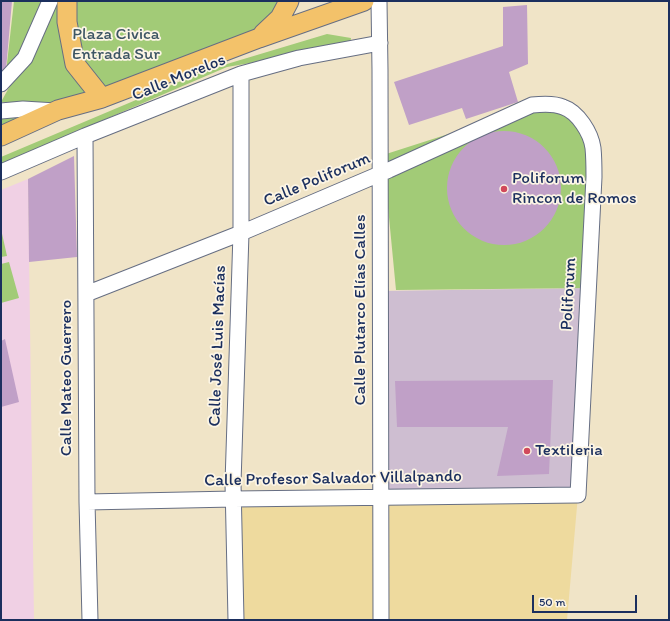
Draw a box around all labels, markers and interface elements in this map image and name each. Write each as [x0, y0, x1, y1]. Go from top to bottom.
park label: Plaza Civica Entrada Sur [72, 25, 160, 65]
street label: Calle Morelos [129, 50, 229, 106]
street label: Calle Poliforum [261, 148, 373, 212]
place label: Poliforum Rincon de Romos [512, 169, 637, 209]
marker: Poliforum Rincon de Romos [499, 184, 509, 194]
street label: Calle Plutarco Elías Calles [351, 214, 371, 406]
street label: Poliforum [557, 257, 581, 331]
street label: Calle José Luis Macías [205, 265, 231, 427]
street label: Calle Mateo Guerrero [57, 300, 77, 456]
place label: Textileria [535, 441, 603, 461]
marker: Textileria [522, 446, 532, 456]
street label: Calle Profesor Salvador Villalpando [204, 467, 462, 491]
scale bar [534, 587, 639, 613]
text: 50 m [539, 595, 565, 609]

